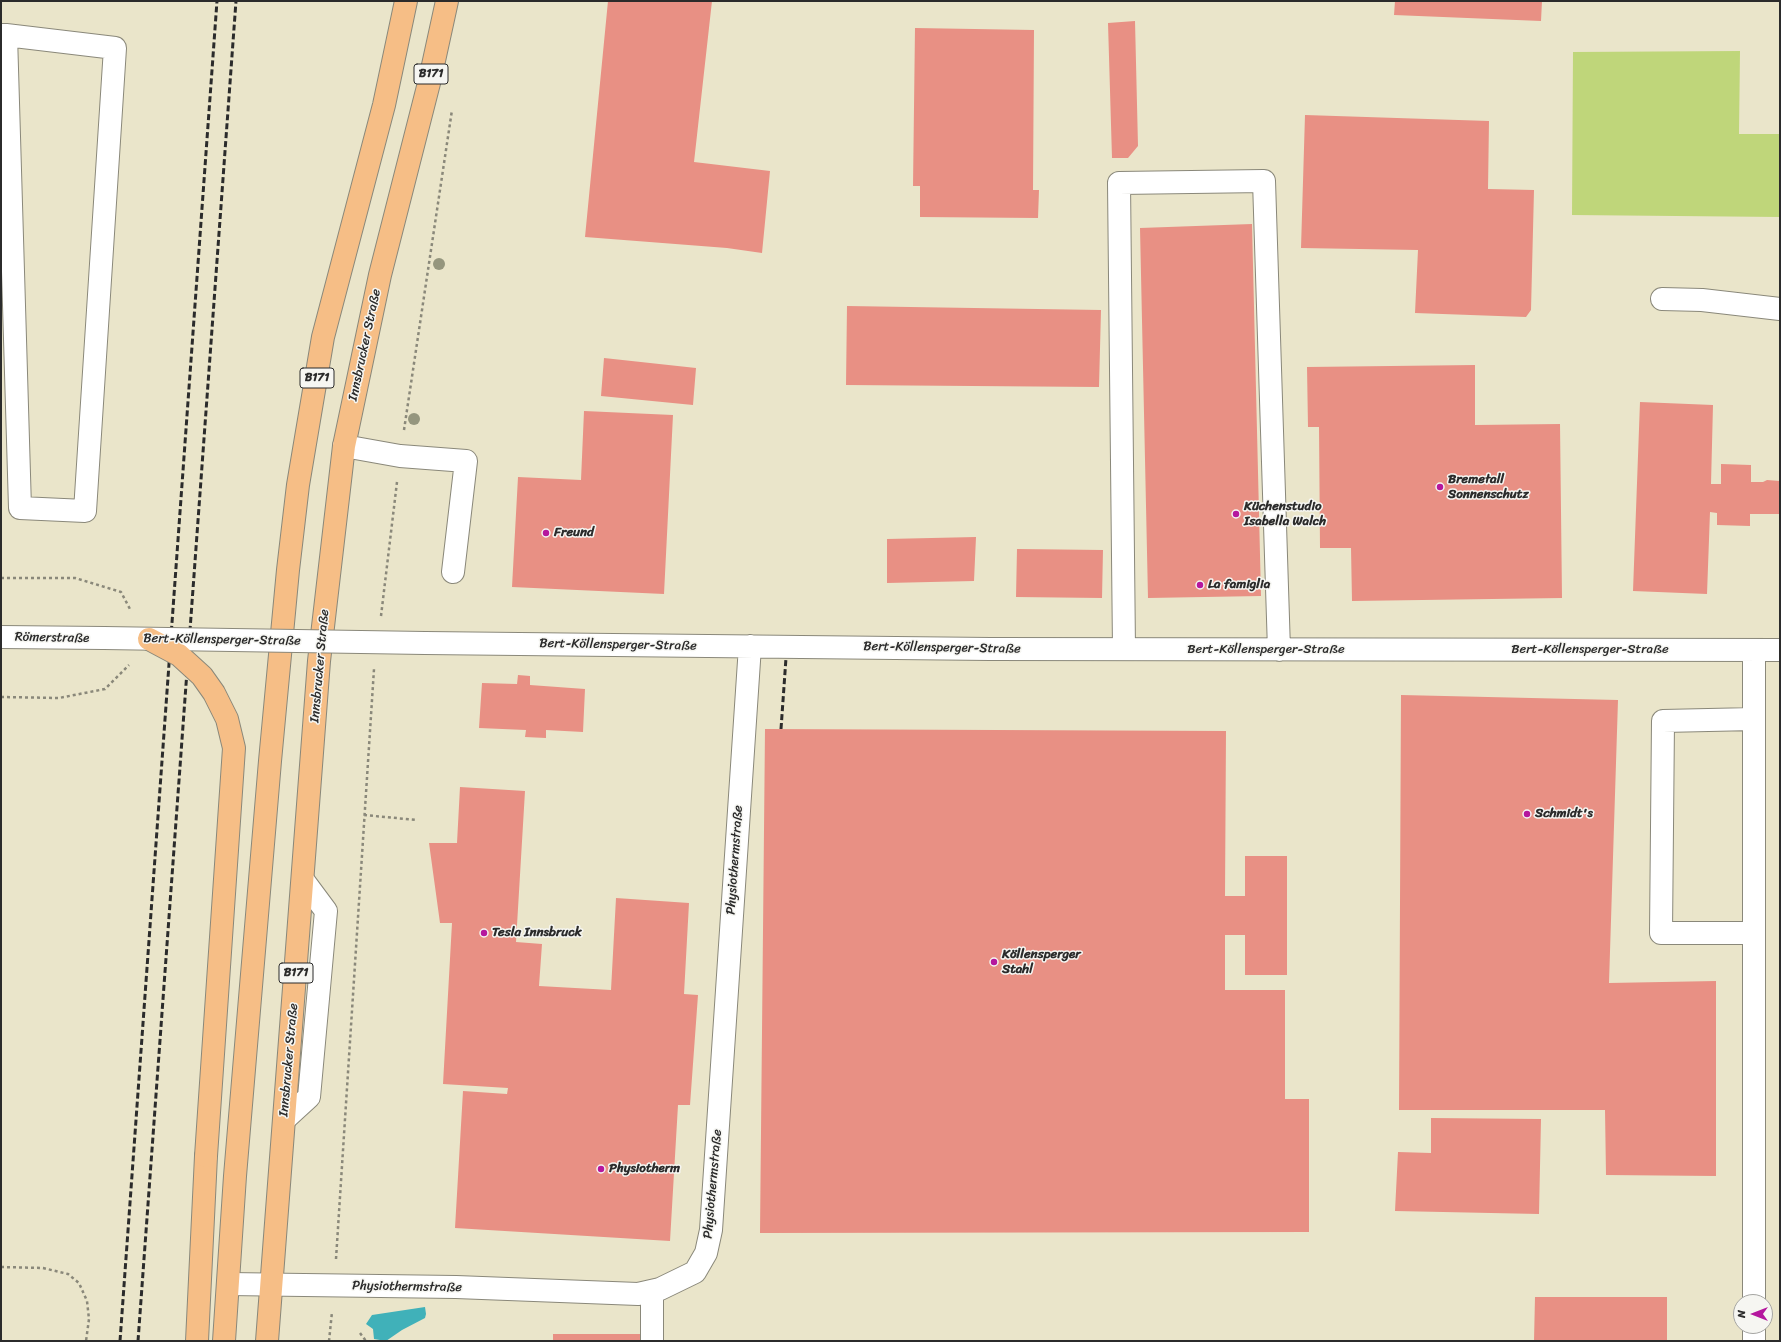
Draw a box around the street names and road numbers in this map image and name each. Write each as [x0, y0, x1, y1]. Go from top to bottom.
road number: B171 [414, 64, 448, 84]
street label: Innsbrucker Straße [346, 288, 384, 402]
road number: B171 [300, 368, 334, 388]
street label: Innsbrucker Straße [307, 609, 333, 723]
street label: Römerstraße [15, 630, 89, 646]
street label: Bert-Köllensperger-Straße [143, 631, 301, 649]
street label: Bert-Köllensperger-Straße [539, 636, 697, 654]
street label: Bert-Köllensperger-Straße [863, 639, 1021, 657]
street label: Bert-Köllensperger-Straße [1187, 642, 1345, 658]
street label: Bert-Köllensperger-Straße [1511, 642, 1669, 658]
street label: Physiothermstraße [723, 805, 747, 915]
road number: B171 [279, 963, 313, 983]
street label: Innsbrucker Straße [276, 1003, 302, 1117]
street label: Physiothermstraße [700, 1129, 726, 1239]
street label: Physiothermstraße [352, 1278, 462, 1296]

